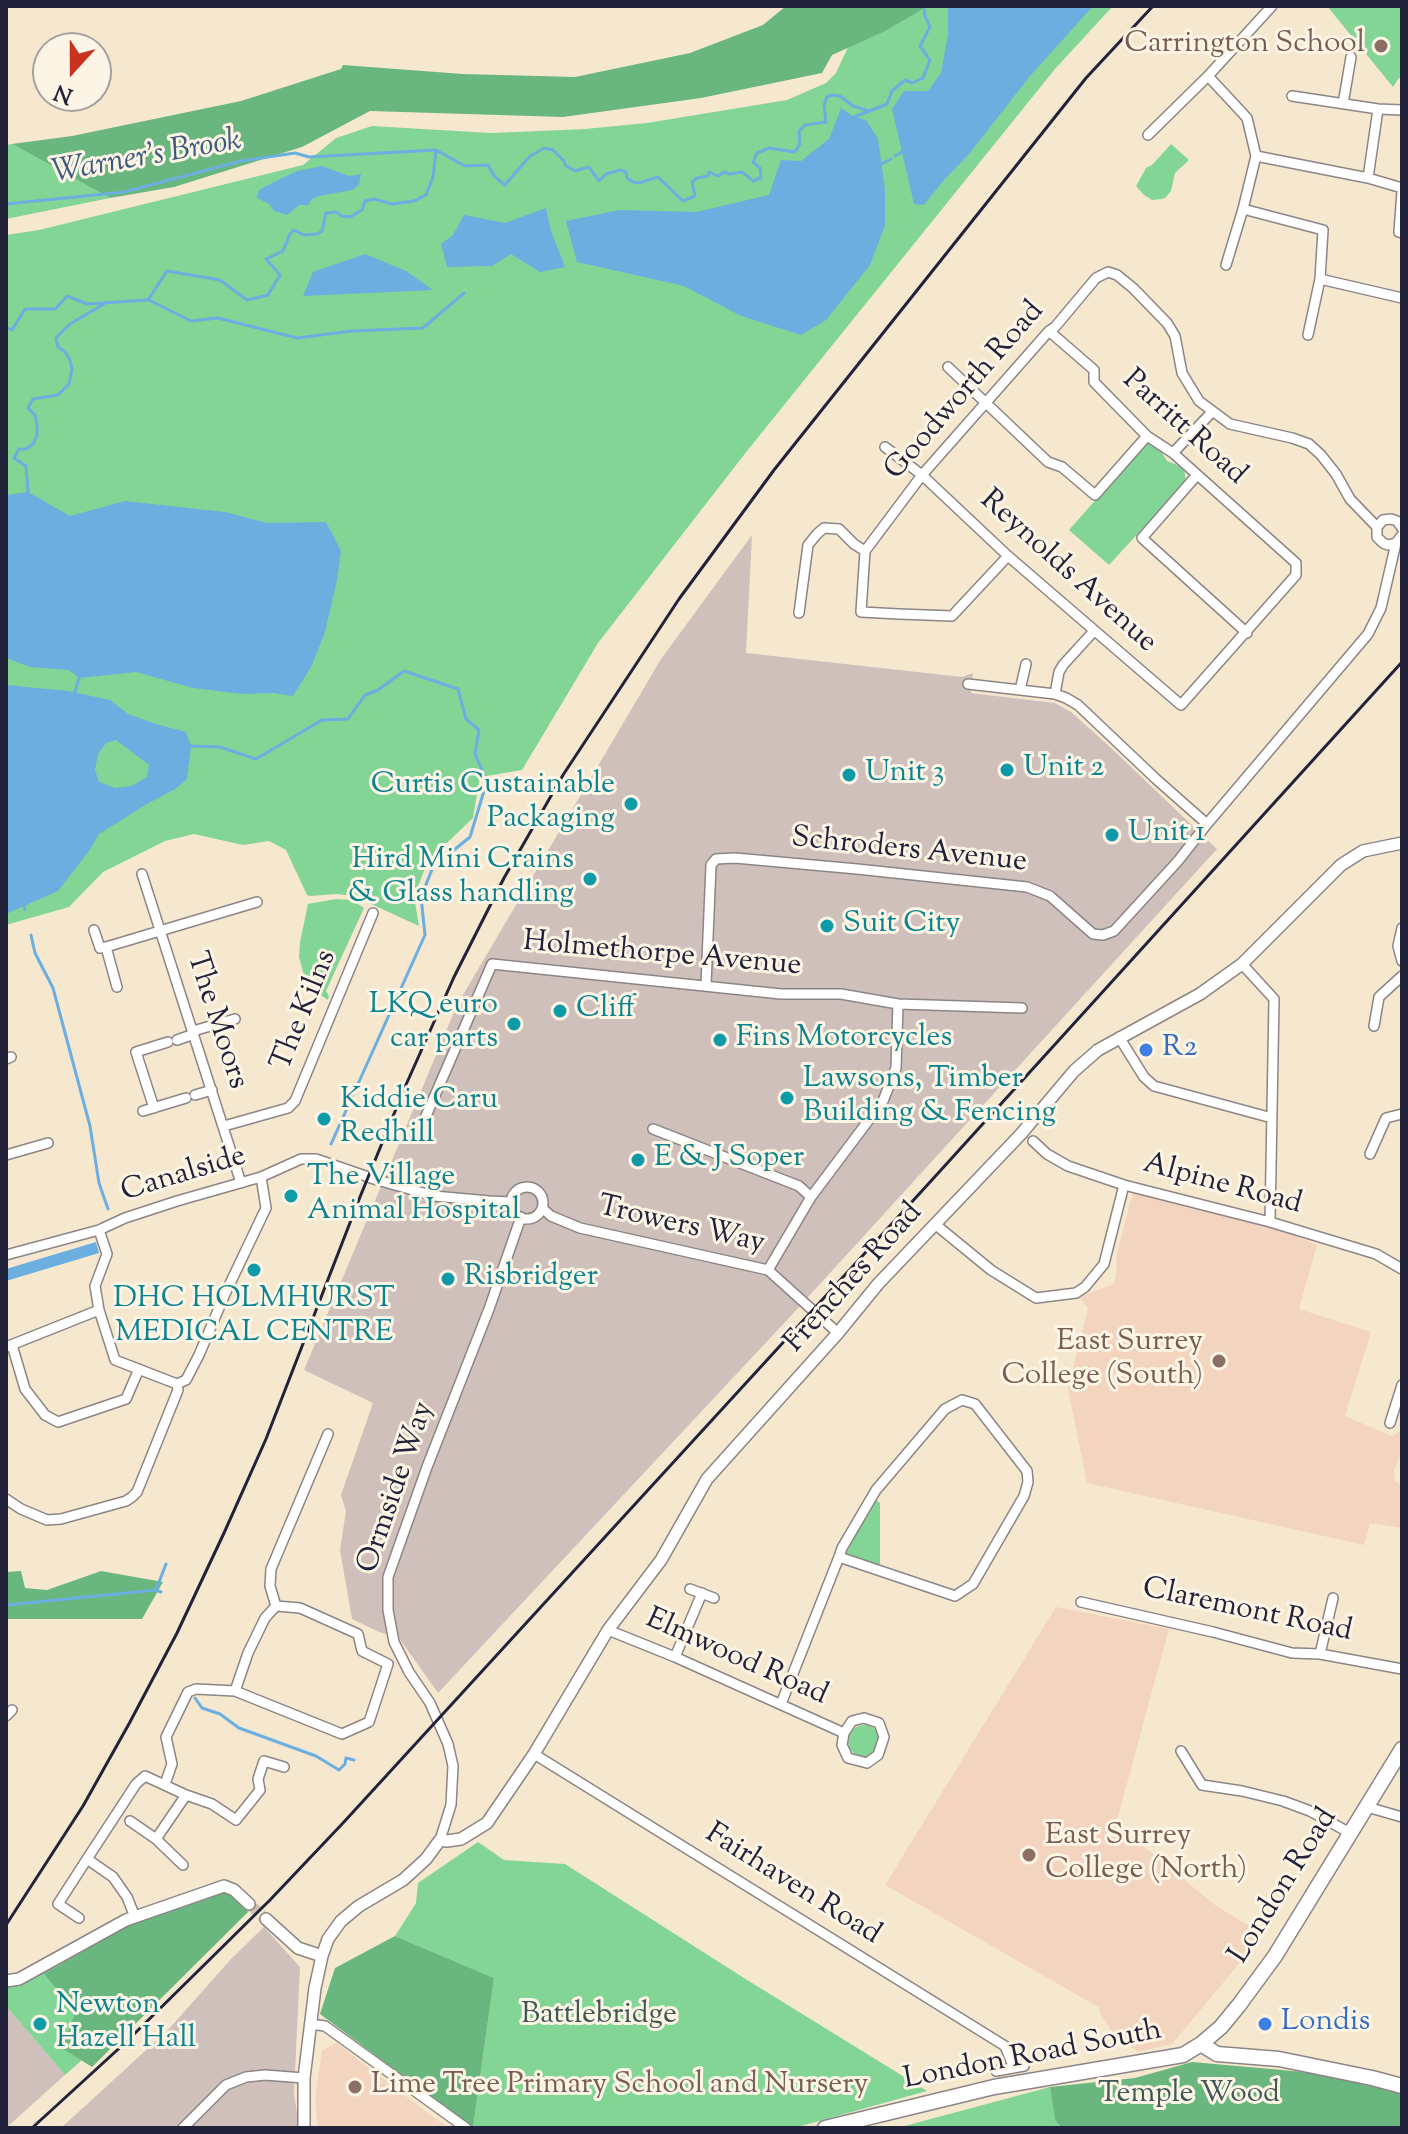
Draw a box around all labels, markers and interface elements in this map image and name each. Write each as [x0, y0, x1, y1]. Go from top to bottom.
place label: Carrington School [1124, 28, 1365, 64]
north arrow [32, 32, 112, 112]
marker: Carrington School [1372, 37, 1390, 55]
text: N [50, 74, 78, 111]
water label: Warner's Brook [49, 123, 245, 195]
street label: Goodworth Road [879, 295, 1053, 489]
street label: Parritt Road [1113, 364, 1253, 494]
street label: Reynolds Avenue [971, 484, 1163, 662]
place label: Unit 2 [1023, 752, 1104, 788]
place label: Unit 3 [865, 757, 944, 793]
marker: Unit 2 [998, 761, 1016, 779]
marker: Unit 3 [840, 766, 858, 784]
place label: Curtis Custainable Packaging [371, 769, 615, 840]
marker: Curtis Custainable Packaging [622, 795, 640, 813]
place label: Unit 1 [1128, 817, 1205, 853]
street label: Schroders Avenue [789, 822, 1029, 882]
marker: Unit 1 [1103, 826, 1121, 844]
place label: Hird Mini Crains & Glass handling [348, 844, 574, 914]
marker: Hird Mini Crains & Glass handling [581, 870, 599, 888]
place label: Suit City [843, 908, 961, 944]
marker: Suit City [818, 917, 836, 935]
street label: Holmethorpe Avenue [521, 926, 803, 986]
street label: The Kilns [266, 945, 346, 1077]
street label: The Moors [176, 948, 254, 1094]
place label: LKQ euro car parts [369, 989, 498, 1060]
place label: Cliff [576, 993, 635, 1029]
marker: Cliff [551, 1002, 569, 1020]
marker: LKQ euro car parts [505, 1015, 523, 1033]
place label: Fins Motorcycles [736, 1022, 952, 1058]
marker: Fins Motorcycles [711, 1031, 729, 1049]
place label: R2 [1162, 1032, 1198, 1068]
marker: R2 [1137, 1041, 1155, 1059]
place label: Lawsons, Timber Building & Fencing [803, 1063, 1056, 1134]
place label: Kiddie Caru Redhill [340, 1084, 498, 1154]
marker: Lawsons, Timber Building & Fencing [778, 1089, 796, 1107]
marker: Kiddie Caru Redhill [315, 1110, 333, 1128]
street label: Canalside [117, 1140, 251, 1212]
place label: E & J Soper [654, 1142, 804, 1178]
street label: Alpine Road [1139, 1148, 1305, 1224]
marker: E & J Soper [629, 1151, 647, 1169]
place label: The Village Animal Hospital [307, 1161, 520, 1232]
marker: The Village Animal Hospital [282, 1187, 300, 1205]
street label: Trowers Way [594, 1190, 768, 1264]
street label: Frenches Road [778, 1197, 932, 1361]
marker: DHC HOLMHURST MEDICAL CENTRE [245, 1261, 263, 1279]
place label: Risbridger [464, 1261, 598, 1297]
marker: Risbridger [439, 1270, 457, 1288]
place label: DHC HOLMHURST MEDICAL CENTRE [113, 1283, 395, 1354]
place label: East Surrey College (South) [1001, 1326, 1203, 1396]
marker: East Surrey College (South) [1210, 1352, 1228, 1370]
street label: Ormside Way [352, 1398, 444, 1578]
street label: Claremont Road [1139, 1572, 1355, 1652]
street label: Elmwood Road [639, 1603, 833, 1715]
street label: London Road [1223, 1803, 1347, 1971]
street label: Fairhaven Road [697, 1818, 887, 1954]
place label: East Surrey College (North) [1045, 1820, 1247, 1890]
marker: East Surrey College (North) [1020, 1846, 1038, 1864]
place label: Newton Hazell Hall [56, 1989, 196, 2060]
park label: Battlebridge [521, 1999, 677, 2035]
place label: Londis [1281, 2006, 1370, 2042]
street label: London Road South [901, 2014, 1165, 2100]
marker: Newton Hazell Hall [31, 2015, 49, 2033]
marker: Londis [1256, 2015, 1274, 2033]
place label: Lime Tree Primary School and Nursery [371, 2069, 869, 2105]
marker: Lime Tree Primary School and Nursery [346, 2078, 364, 2096]
park label: Temple Wood [1098, 2078, 1280, 2114]

